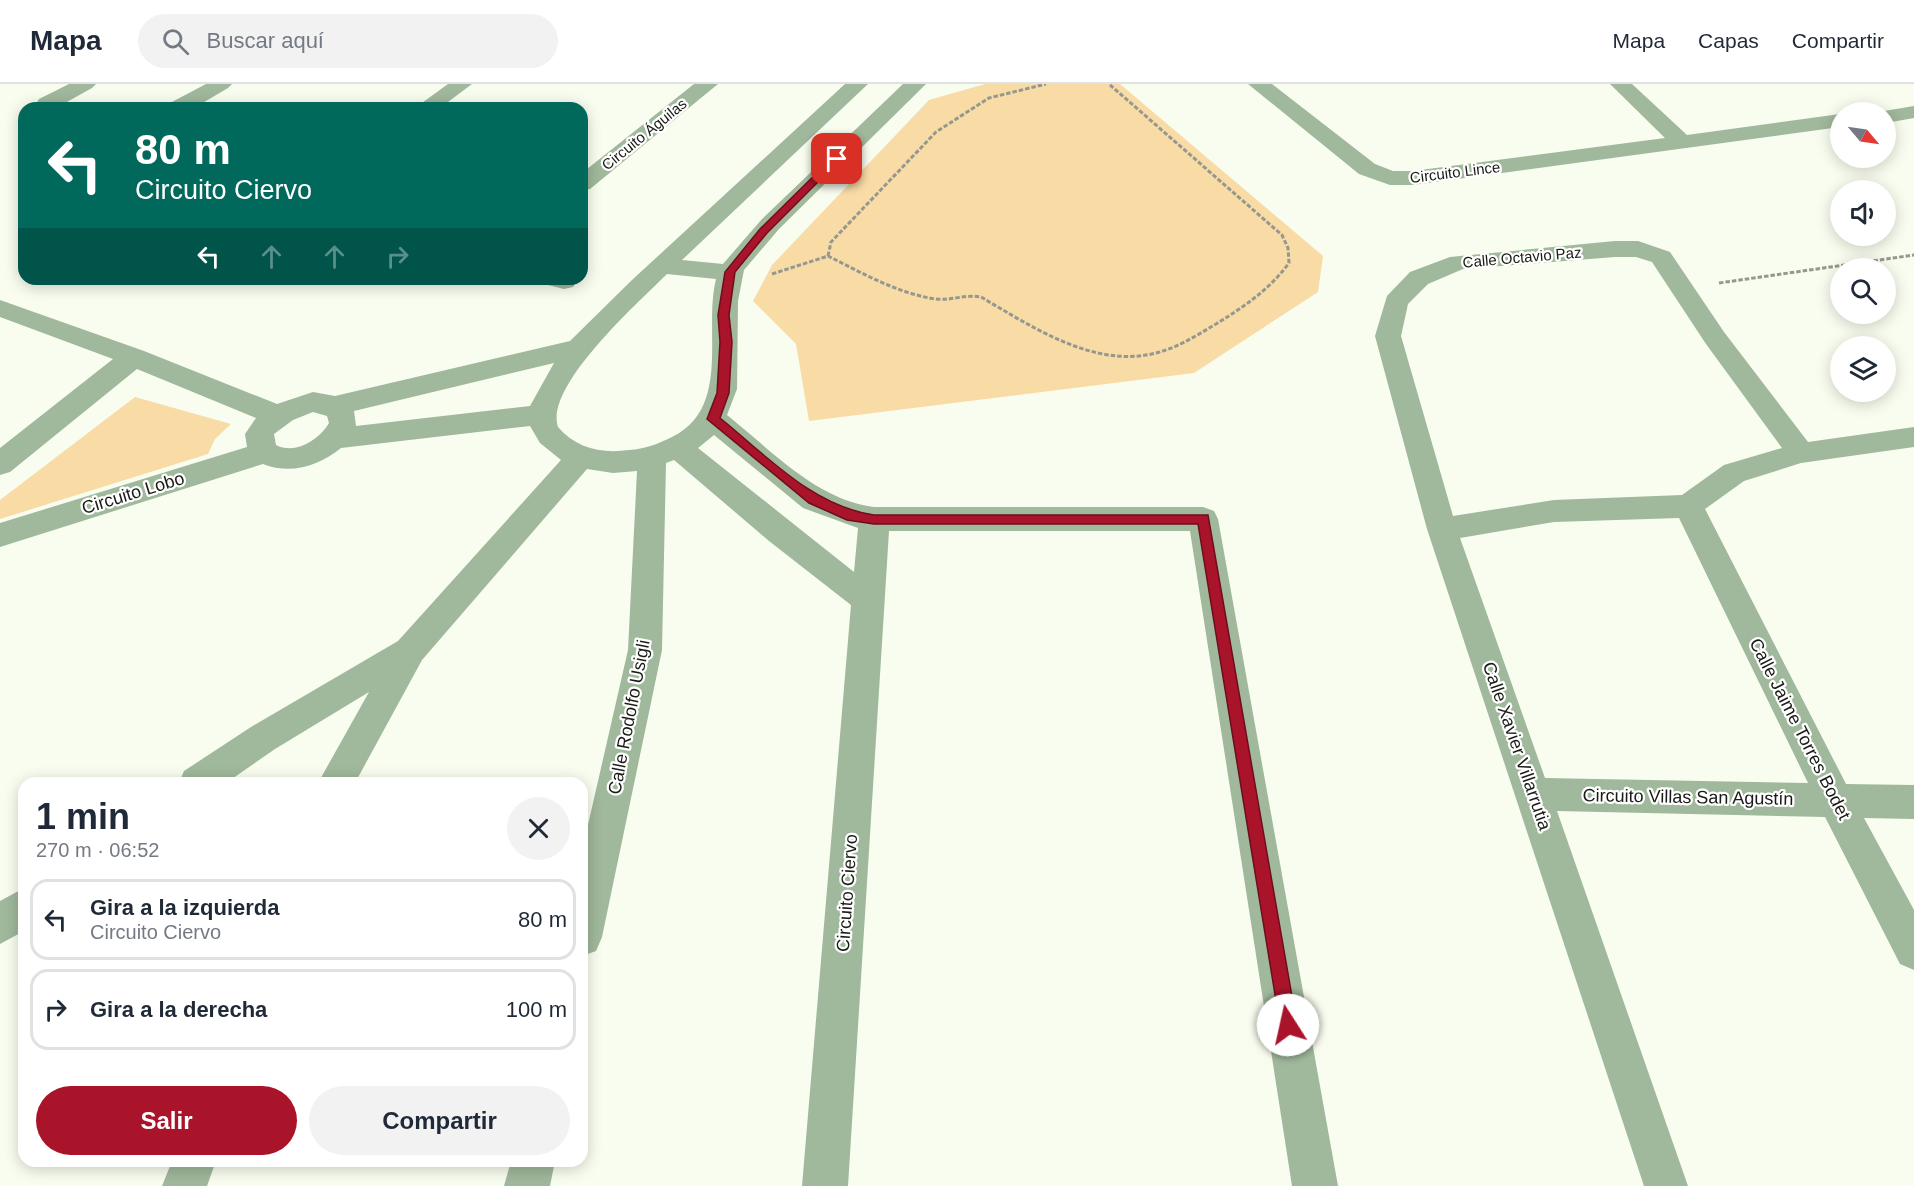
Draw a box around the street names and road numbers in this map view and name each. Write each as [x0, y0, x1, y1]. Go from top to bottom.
street label: Circuito Águilas [598, 95, 690, 173]
street label: Circuito Lince [1409, 158, 1501, 186]
street label: Calle Octavio Paz [1462, 243, 1582, 271]
street label: Circuito Lobo [79, 468, 187, 518]
street label: Calle Jaime Torres Bodet [1746, 635, 1854, 823]
street label: Calle Rodolfo Usigli [604, 638, 654, 796]
street label: Calle Xavier Villarrutia [1479, 659, 1556, 834]
street label: Circuito Villas San Agustín [1582, 785, 1794, 809]
street label: Circuito Ciervo [833, 833, 861, 953]

